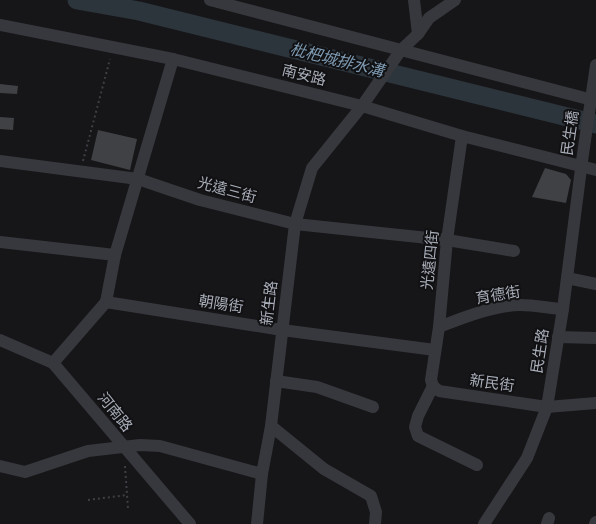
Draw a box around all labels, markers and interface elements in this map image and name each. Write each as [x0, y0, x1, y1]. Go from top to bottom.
water label: 枇杷城排水溝 [288, 39, 388, 81]
street label: 南安路 [280, 61, 328, 89]
street label: 民生橋 [558, 109, 582, 157]
street label: 光遠三街 [196, 174, 258, 206]
street label: 光遠四街 [418, 229, 442, 291]
street label: 新生路 [257, 280, 281, 326]
street label: 育德街 [474, 283, 522, 307]
street label: 朝陽街 [197, 292, 245, 316]
street label: 民生路 [528, 327, 552, 375]
street label: 新民街 [468, 371, 516, 395]
street label: 河南路 [94, 389, 136, 435]

